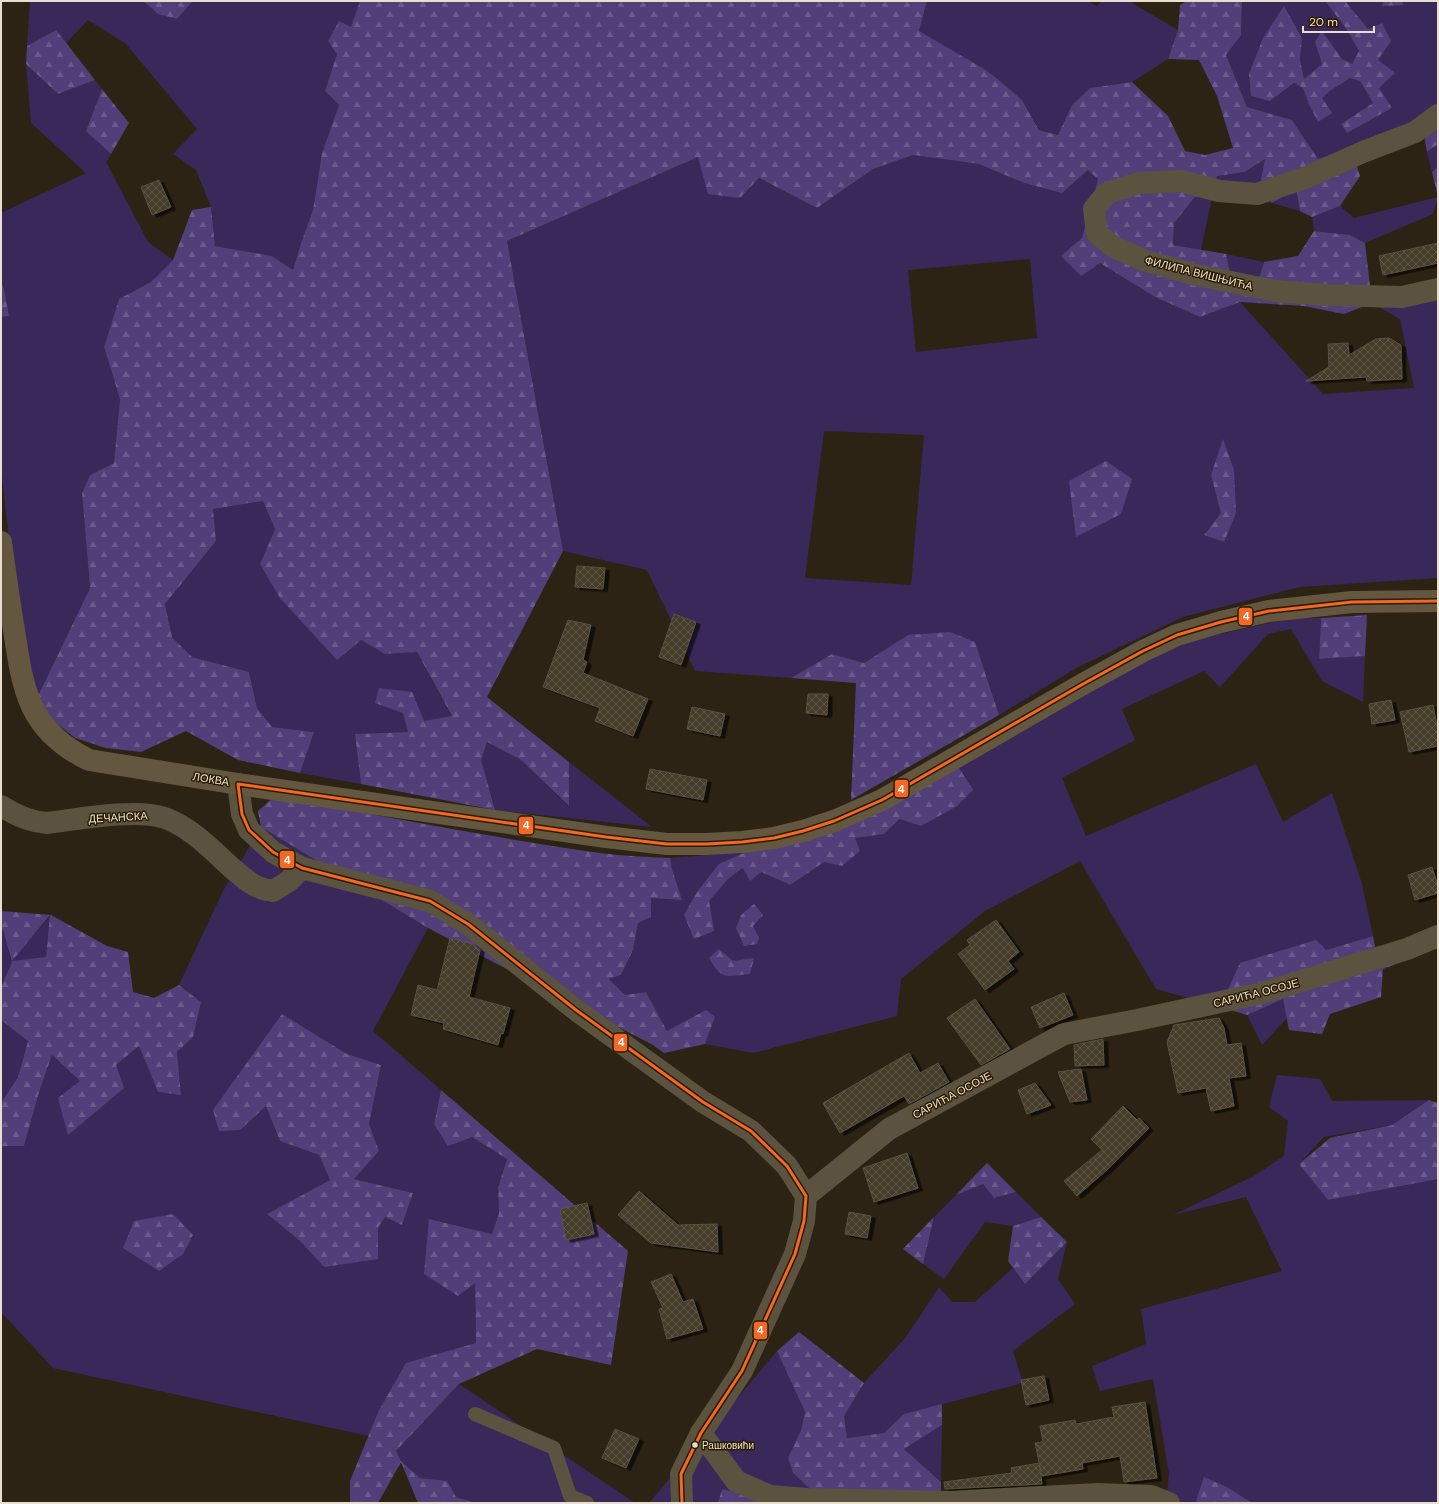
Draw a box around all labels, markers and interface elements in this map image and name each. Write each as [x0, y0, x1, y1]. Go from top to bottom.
scale bar [1303, 8, 1374, 34]
text: 20 m [1309, 14, 1338, 30]
street label: ФИЛИПА ВИШЊИЋА [1144, 253, 1255, 293]
line badge: 4 [1238, 607, 1253, 626]
text: 4 [1242, 609, 1250, 623]
street label: ЛОКВА [192, 769, 231, 789]
line badge: 4 [894, 779, 909, 798]
text: 4 [897, 782, 905, 796]
street label: ДЕЧАНСКА [88, 808, 149, 826]
line badge: 4 [518, 816, 534, 835]
text: 4 [522, 818, 530, 832]
line badge: 4 [279, 850, 295, 869]
text: 4 [283, 853, 291, 867]
street label: САРИЋА ОСОЈЕ [1212, 976, 1300, 1010]
line badge: 4 [613, 1033, 628, 1052]
text: 4 [617, 1035, 625, 1049]
street label: САРИЋА ОСОЈЕ [910, 1068, 994, 1122]
line badge: 4 [753, 1321, 768, 1340]
text: 4 [756, 1323, 764, 1337]
place label: Рашковићи [702, 1439, 754, 1452]
marker: Рашковићи [690, 1440, 700, 1450]

